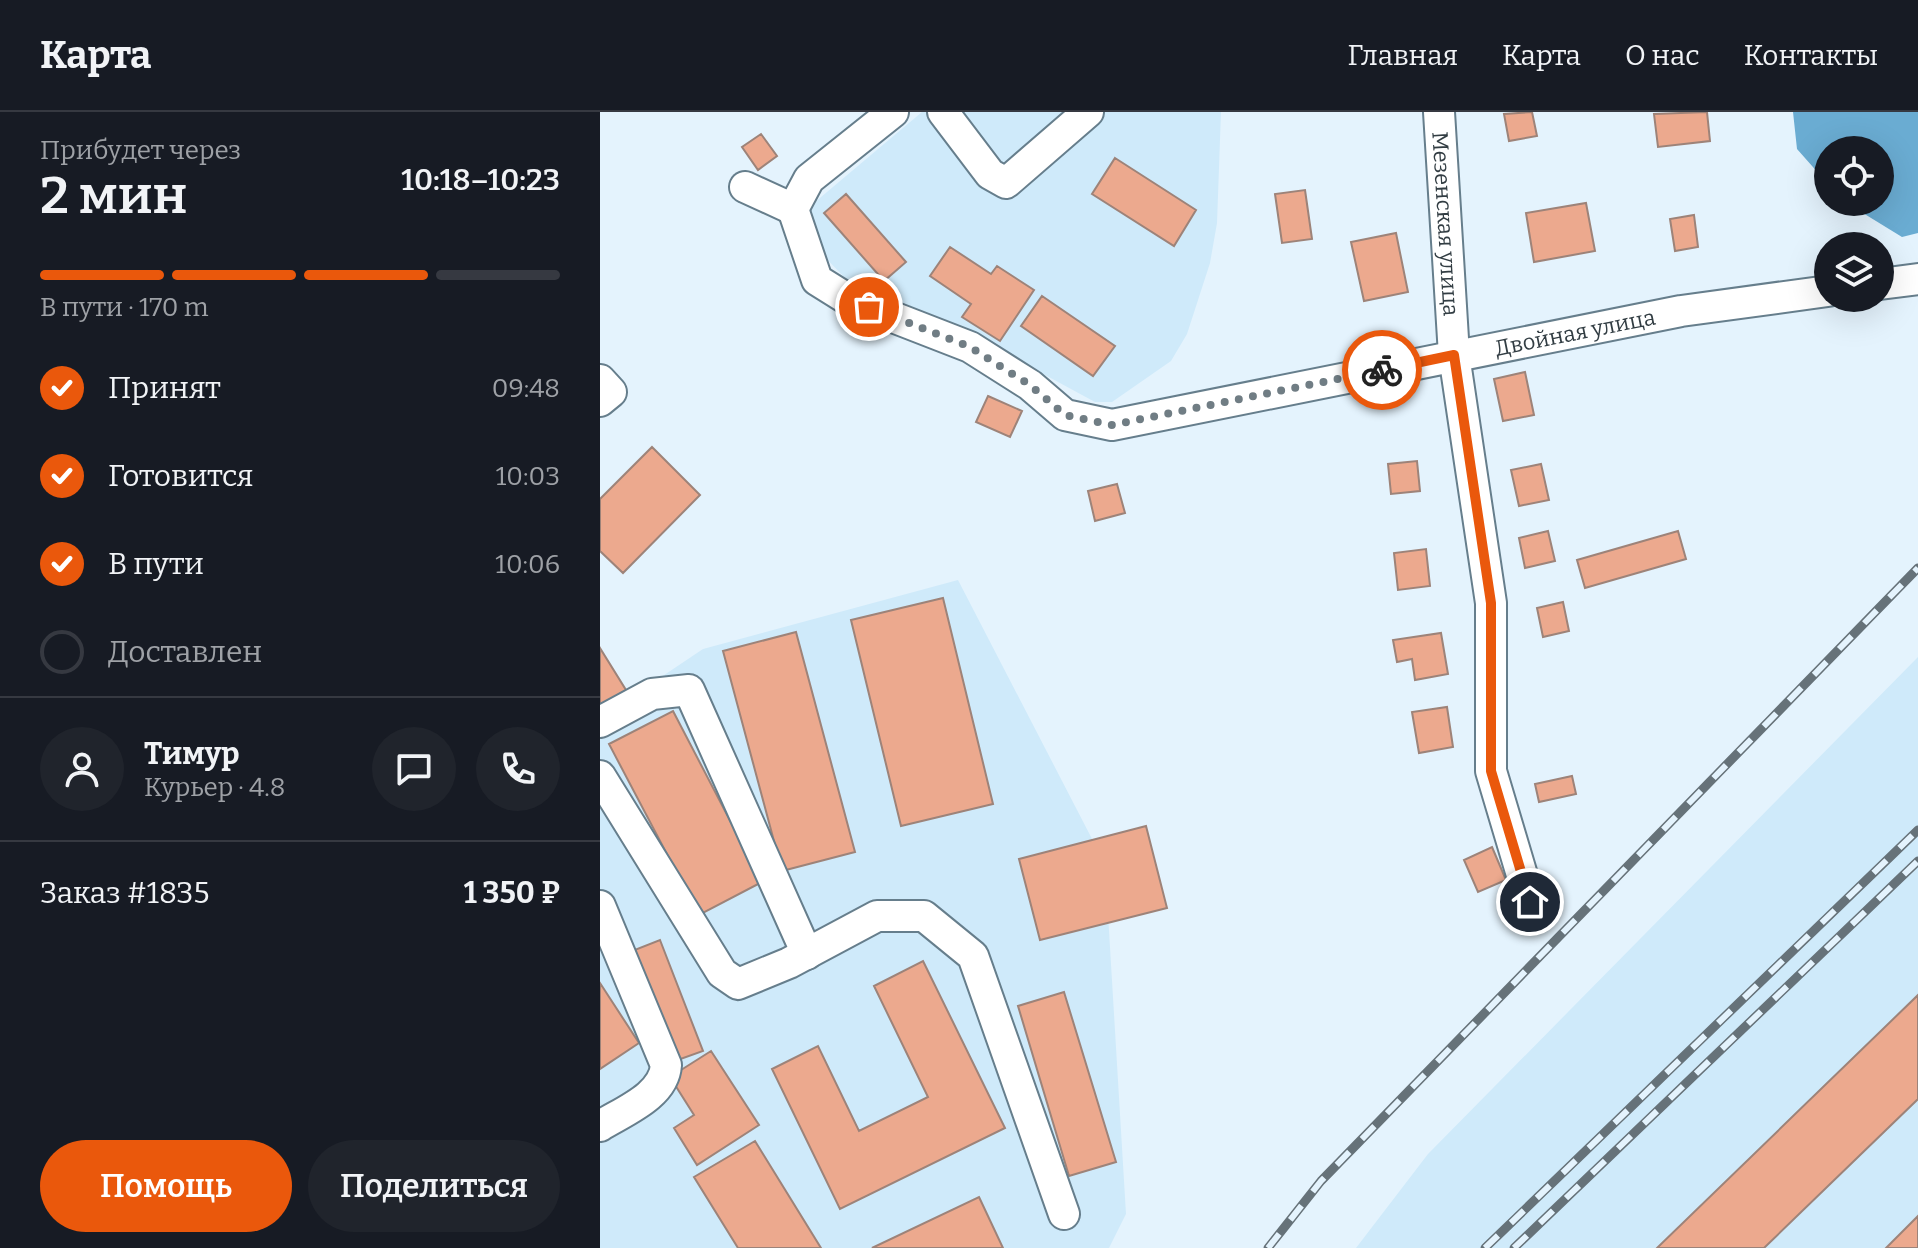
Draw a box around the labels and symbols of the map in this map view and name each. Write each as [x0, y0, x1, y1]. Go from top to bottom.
street label: Мезенская улица [1426, 131, 1465, 317]
pin [835, 273, 903, 341]
street label: Двойная улица [1493, 303, 1658, 362]
courier [1342, 330, 1422, 410]
pin [1496, 868, 1564, 936]

